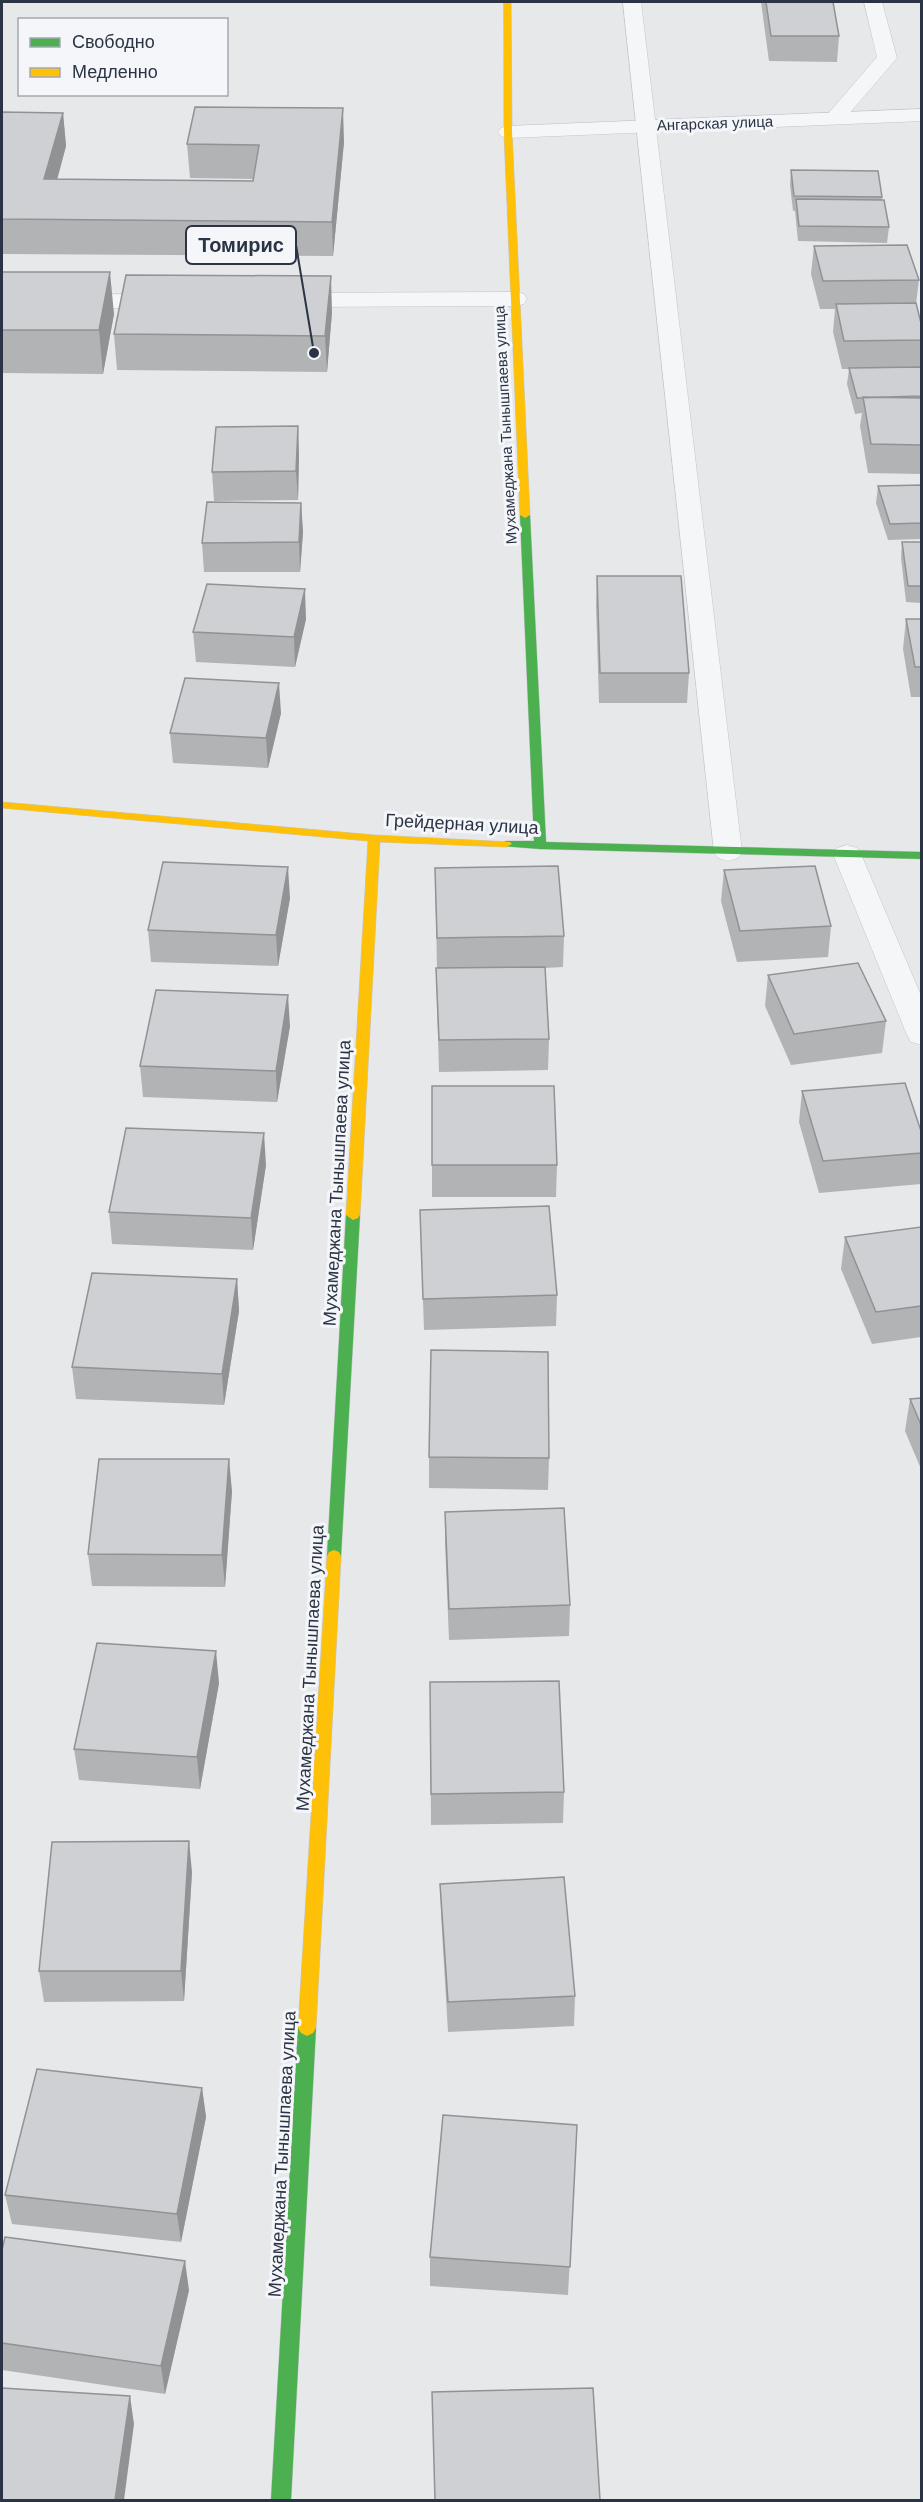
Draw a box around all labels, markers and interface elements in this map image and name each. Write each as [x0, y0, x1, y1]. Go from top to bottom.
legend [18, 18, 228, 96]
text: Свободно [72, 32, 155, 52]
text: Медленно [72, 62, 158, 82]
street label: Ангарская улица [657, 112, 774, 134]
callout: Томирис [186, 226, 296, 264]
text: Томирис [198, 234, 284, 256]
street label: Мухамеджана Тынышпаева улица [490, 305, 520, 545]
street label: Грейдерная улица [385, 810, 540, 838]
street label: Мухамеджана Тынышпаева улица [320, 1038, 355, 1327]
street label: Мухамеджана Тынышпаева улица [293, 1523, 328, 1812]
street label: Мухамеджана Тынышпаева улица [265, 2009, 300, 2298]

